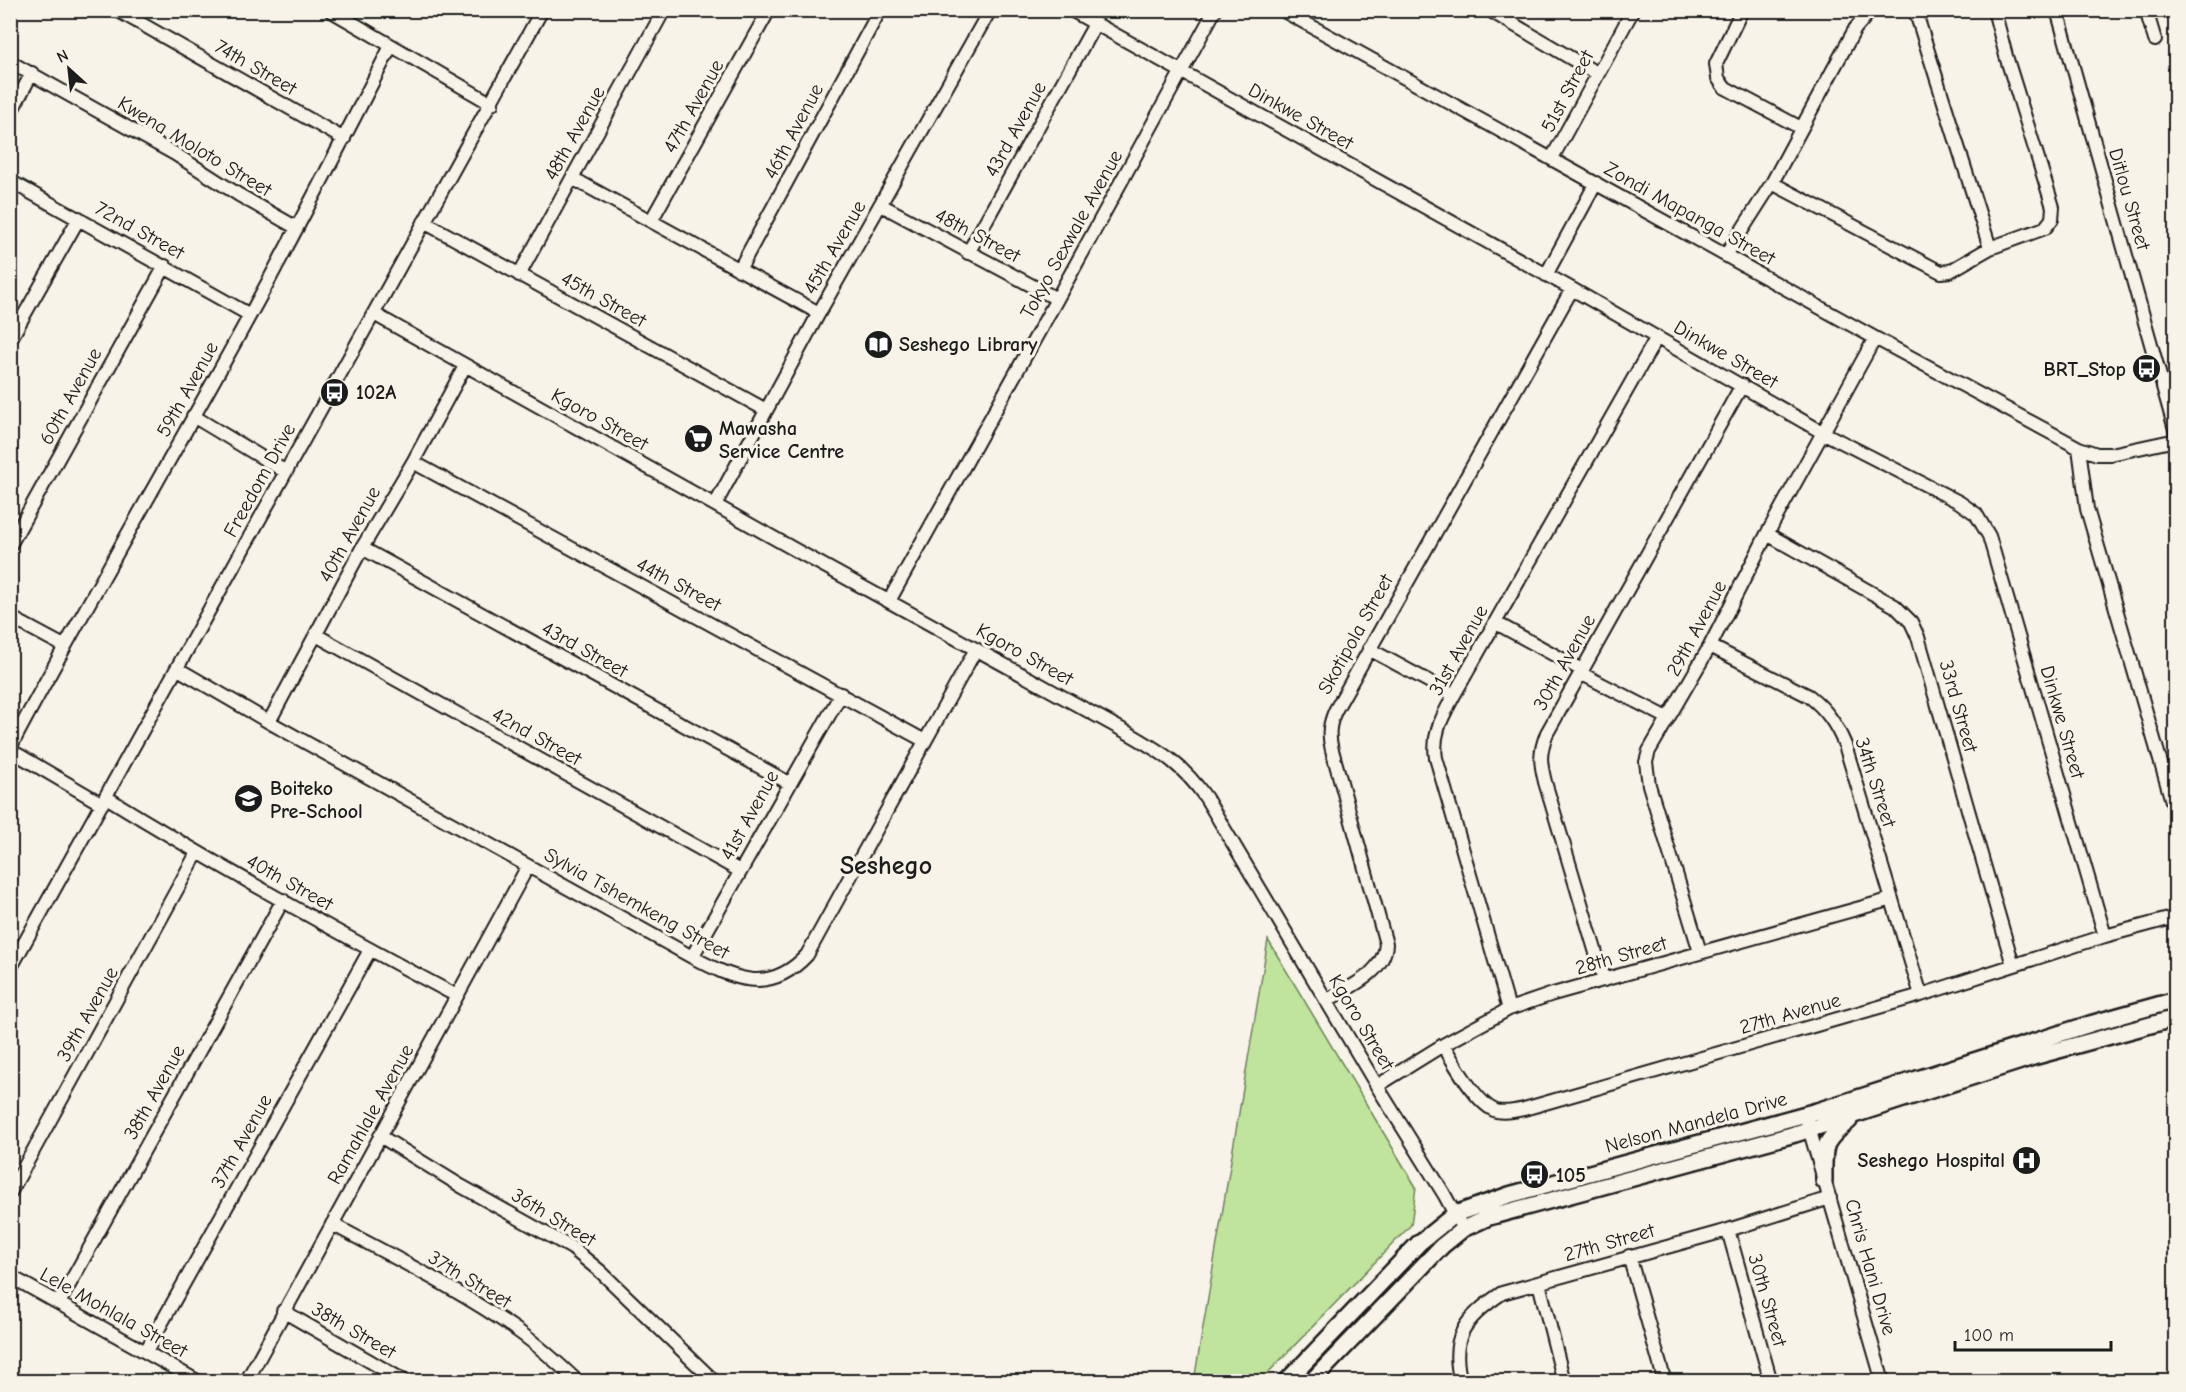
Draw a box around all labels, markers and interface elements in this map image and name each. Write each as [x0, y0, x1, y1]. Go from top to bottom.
street label: 74th Street [211, 35, 302, 101]
north arrow [39, 39, 99, 99]
street label: 51st Street [1536, 45, 1599, 136]
text: N [54, 46, 71, 67]
street label: 47th Avenue [658, 56, 729, 157]
street label: 43rd Avenue [980, 78, 1051, 181]
street label: Dinkwe Street [1244, 78, 1358, 155]
street label: 46th Avenue [759, 80, 828, 183]
street label: 48th Avenue [539, 82, 610, 184]
street label: Kwena Moloto Street [114, 91, 277, 202]
street label: Tokyo Sexwale Avenue [1016, 146, 1127, 323]
street label: Ditlou Street [2104, 146, 2155, 254]
street label: Zondi Mapanga Street [1600, 157, 1780, 271]
street label: 45th Avenue [798, 196, 871, 298]
street label: 72nd Street [91, 197, 189, 265]
street label: 48th Street [931, 203, 1025, 268]
street label: 45th Street [557, 267, 651, 333]
street label: Dinkwe Street [1670, 315, 1783, 394]
library icon: Seshego Library [862, 328, 894, 360]
place label: Seshego Library [899, 333, 1038, 356]
street label: 59th Avenue [152, 338, 223, 441]
street label: 60th Avenue [34, 344, 106, 449]
bus stop icon: BRT_Stop [2131, 353, 2163, 385]
place label: BRT_Stop [2044, 358, 2126, 381]
bus stop icon: 102A [319, 376, 351, 408]
place label: 102A [356, 381, 396, 404]
street label: Kgoro Street [547, 383, 653, 456]
place label: Mawasha Service Centre [719, 417, 844, 463]
street label: Freedom Drive [219, 419, 300, 541]
supermarket icon: Mawasha Service Centre [682, 423, 714, 455]
street label: 40th Avenue [314, 482, 385, 586]
street label: 44th Street [633, 553, 726, 617]
street label: Skotipola Street [1313, 569, 1399, 698]
street label: 29th Avenue [1662, 576, 1731, 680]
street label: 31st Avenue [1424, 601, 1493, 699]
street label: 30th Avenue [1529, 610, 1600, 714]
street label: 43rd Street [538, 616, 633, 683]
street label: Kgoro Street [972, 618, 1078, 691]
street label: 33rd Street [1934, 657, 1983, 756]
street label: Dinkwe Street [2035, 663, 2090, 782]
street label: 42nd Street [488, 702, 587, 771]
street label: 34th Street [1850, 734, 1901, 831]
street label: 41st Avenue [715, 766, 784, 864]
place label: Boiteko Pre-School [270, 777, 363, 823]
school or university icon: Boiteko Pre-School [233, 783, 265, 815]
street label: Sylvia Tshemkeng Street [540, 843, 734, 965]
street label: 40th Street [243, 849, 338, 916]
district label: Seshego [840, 851, 932, 881]
street label: 28th Street [1573, 931, 1671, 979]
street label: 39th Avenue [52, 963, 123, 1066]
street label: Kgoro Street [1324, 970, 1400, 1075]
street label: 27th Avenue [1737, 988, 1843, 1039]
street label: Ramahlale Avenue [322, 1040, 418, 1188]
street label: 38th Avenue [119, 1041, 190, 1143]
street label: Nelson Mandela Drive [1603, 1087, 1790, 1158]
street label: 37th Avenue [206, 1090, 277, 1192]
hospital icon: Seshego Hospital [2010, 1144, 2042, 1176]
place label: Seshego Hospital [1858, 1149, 2005, 1172]
bus stop icon: 105 [1519, 1159, 1551, 1191]
place label: 105 [1556, 1164, 1586, 1187]
street label: 36th Street [507, 1183, 601, 1252]
street label: Chris Hani Drive [1840, 1196, 1901, 1338]
street label: 27th Street [1561, 1218, 1658, 1266]
street label: 37th Street [424, 1246, 517, 1314]
street label: 30th Street [1743, 1251, 1792, 1350]
street label: Lele Mohlala Street [36, 1262, 193, 1363]
street label: 38th Street [307, 1297, 401, 1364]
scale bar [1955, 1314, 2111, 1352]
text: 100 m [1964, 1325, 2014, 1346]

